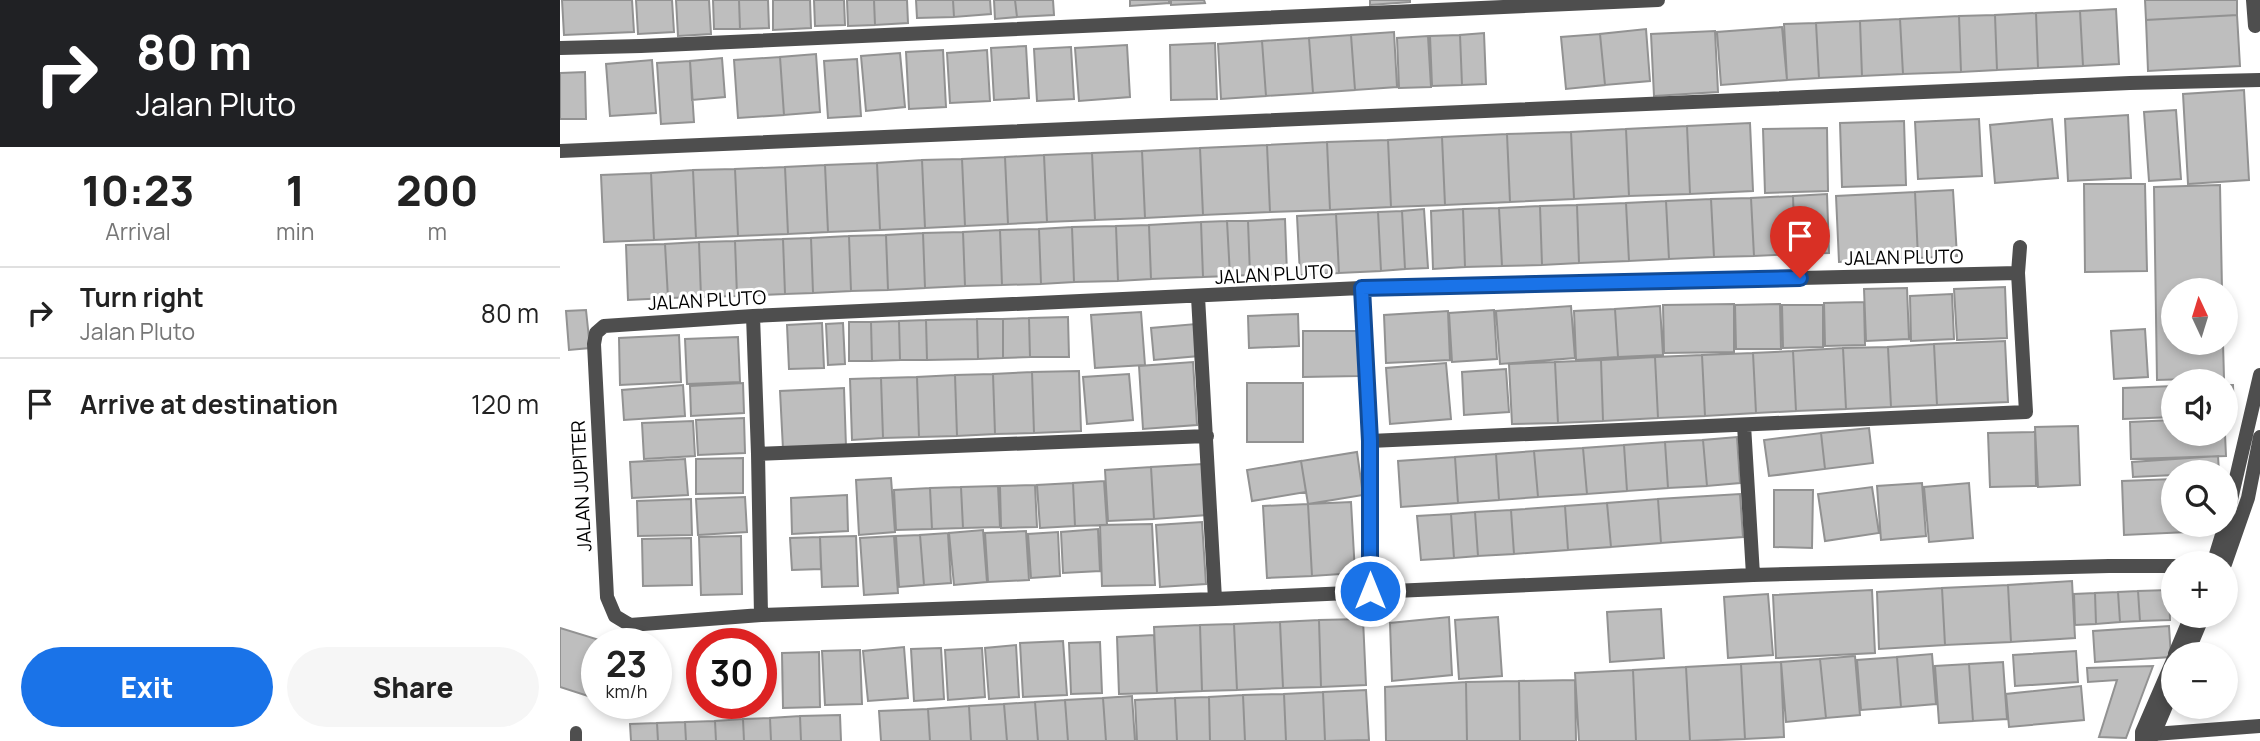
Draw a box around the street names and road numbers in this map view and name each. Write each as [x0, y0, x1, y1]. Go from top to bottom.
street label: JALAN PLUTO [1844, 243, 1964, 271]
street label: JALAN PLUTO [1214, 258, 1334, 290]
street label: JALAN PLUTO [647, 284, 767, 316]
street label: JALAN JUPITER [565, 420, 597, 552]

